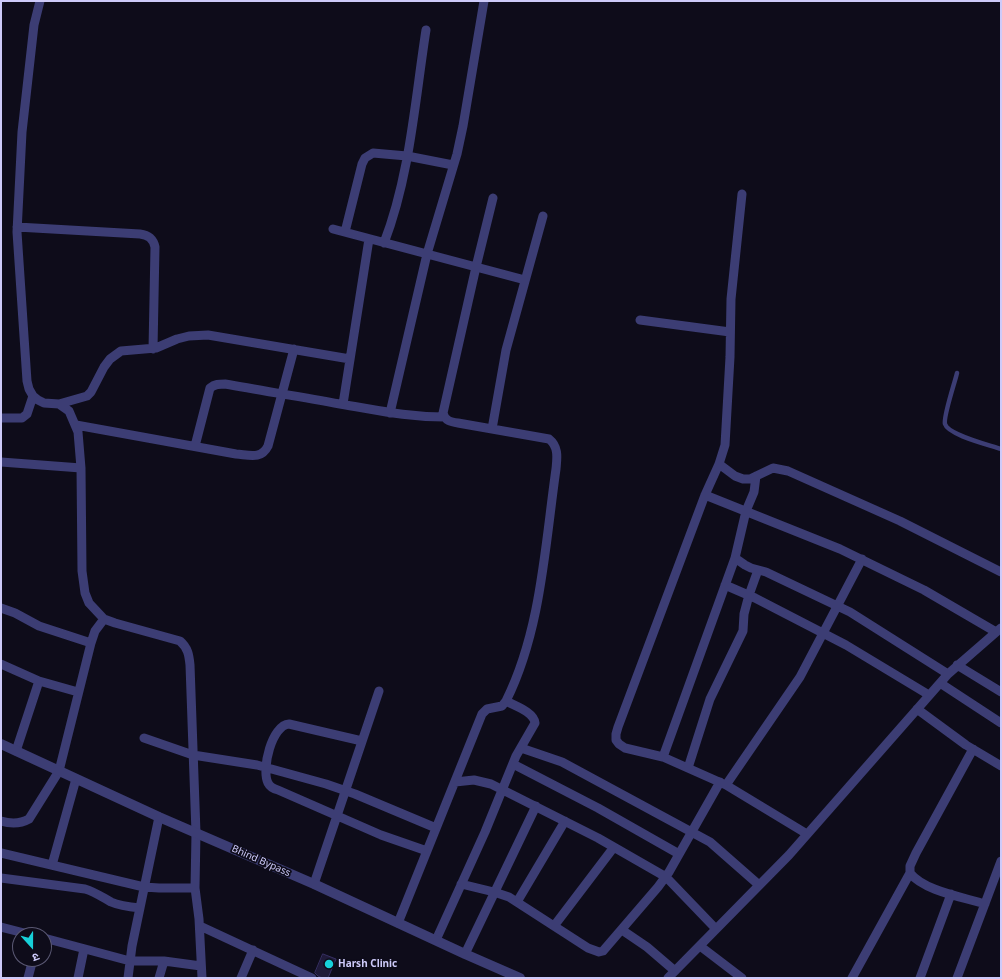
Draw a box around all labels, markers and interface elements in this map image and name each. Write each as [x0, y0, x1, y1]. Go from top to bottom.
street label: Bhind Bypass [230, 843, 292, 879]
north arrow [12, 927, 52, 967]
text: उ [30, 950, 42, 966]
marker: Harsh Clinic [323, 958, 335, 970]
place label: Harsh Clinic [338, 958, 397, 970]

